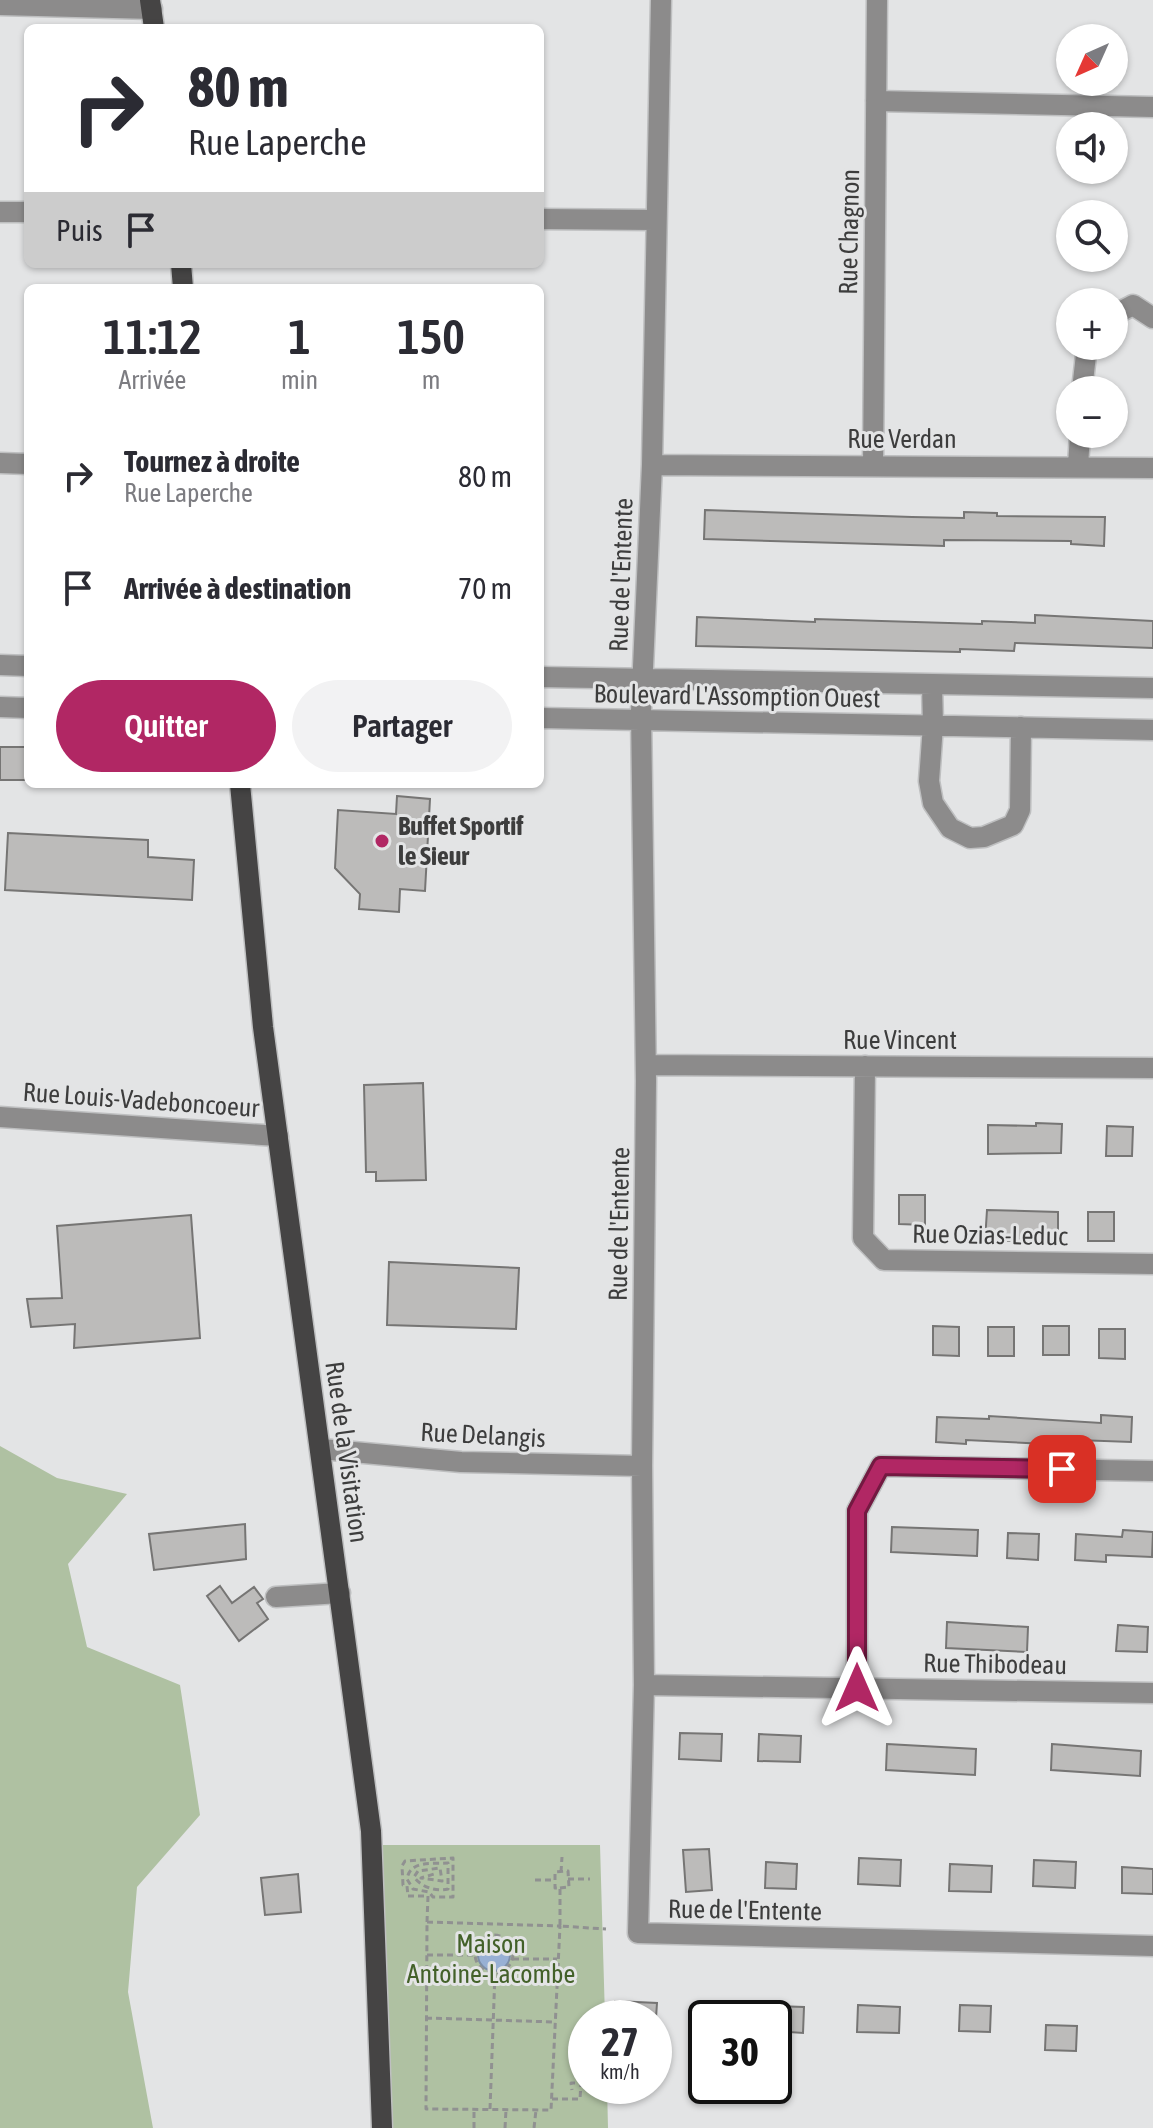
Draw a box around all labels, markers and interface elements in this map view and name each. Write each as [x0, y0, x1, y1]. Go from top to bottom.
north arrow [1056, 24, 1128, 96]
map controls [1056, 24, 1128, 448]
text: 80 m [188, 55, 289, 119]
icon: right [56, 56, 160, 160]
button: sound [1056, 112, 1128, 184]
text: Rue Laperche [188, 121, 367, 163]
street label: Rue Chagnon [833, 169, 865, 295]
button: search [1056, 200, 1128, 272]
icon: arrive [119, 208, 163, 252]
text: Puis [56, 213, 103, 247]
button: + [1056, 288, 1128, 360]
text: 11:12 [103, 309, 202, 364]
text: 1 [288, 309, 311, 364]
text: 150 [397, 309, 465, 364]
text: Arrivée [118, 365, 186, 395]
text: min [281, 365, 318, 395]
text: m [422, 365, 440, 395]
button: − [1056, 376, 1128, 448]
street label: Rue Verdan [847, 424, 957, 454]
text: Tournez à droite [124, 444, 300, 478]
icon: right [56, 454, 100, 498]
text: 80 m [458, 459, 512, 493]
text: Rue Laperche [124, 478, 253, 508]
street label: Rue de l'Entente [603, 497, 639, 653]
icon: arrive [56, 566, 100, 610]
text: Arrivée à destination [124, 571, 351, 605]
text: 70 m [458, 571, 512, 605]
street label: Boulevard L'Assomption Ouest [593, 678, 881, 714]
button: Quitter [56, 680, 276, 772]
button: Partager [292, 680, 512, 772]
place label: Buffet Sportif le Sieur [398, 811, 524, 871]
marker: Buffet Sportif le Sieur [373, 832, 391, 850]
street label: Rue Vincent [843, 1025, 957, 1055]
street label: Rue Louis-Vadeboncoeur [22, 1077, 260, 1123]
street label: Rue de l'Entente [603, 1147, 635, 1301]
street label: Rue Ozias-Leduc [912, 1219, 1068, 1251]
street label: Rue de la Visitation [319, 1359, 375, 1545]
street label: Rue Delangis [420, 1417, 546, 1453]
pin [1028, 1435, 1096, 1503]
icon: arrive [1040, 1447, 1084, 1491]
position arrow [815, 1646, 899, 1730]
street label: Rue Thibodeau [923, 1648, 1067, 1680]
street label: Rue de l'Entente [668, 1894, 822, 1926]
park label: Maison Antoine-Lacombe [407, 1929, 575, 1989]
speed limit sign: 30 [688, 2000, 792, 2104]
text: 27 [601, 2019, 639, 2064]
text: km/h [600, 2060, 640, 2083]

